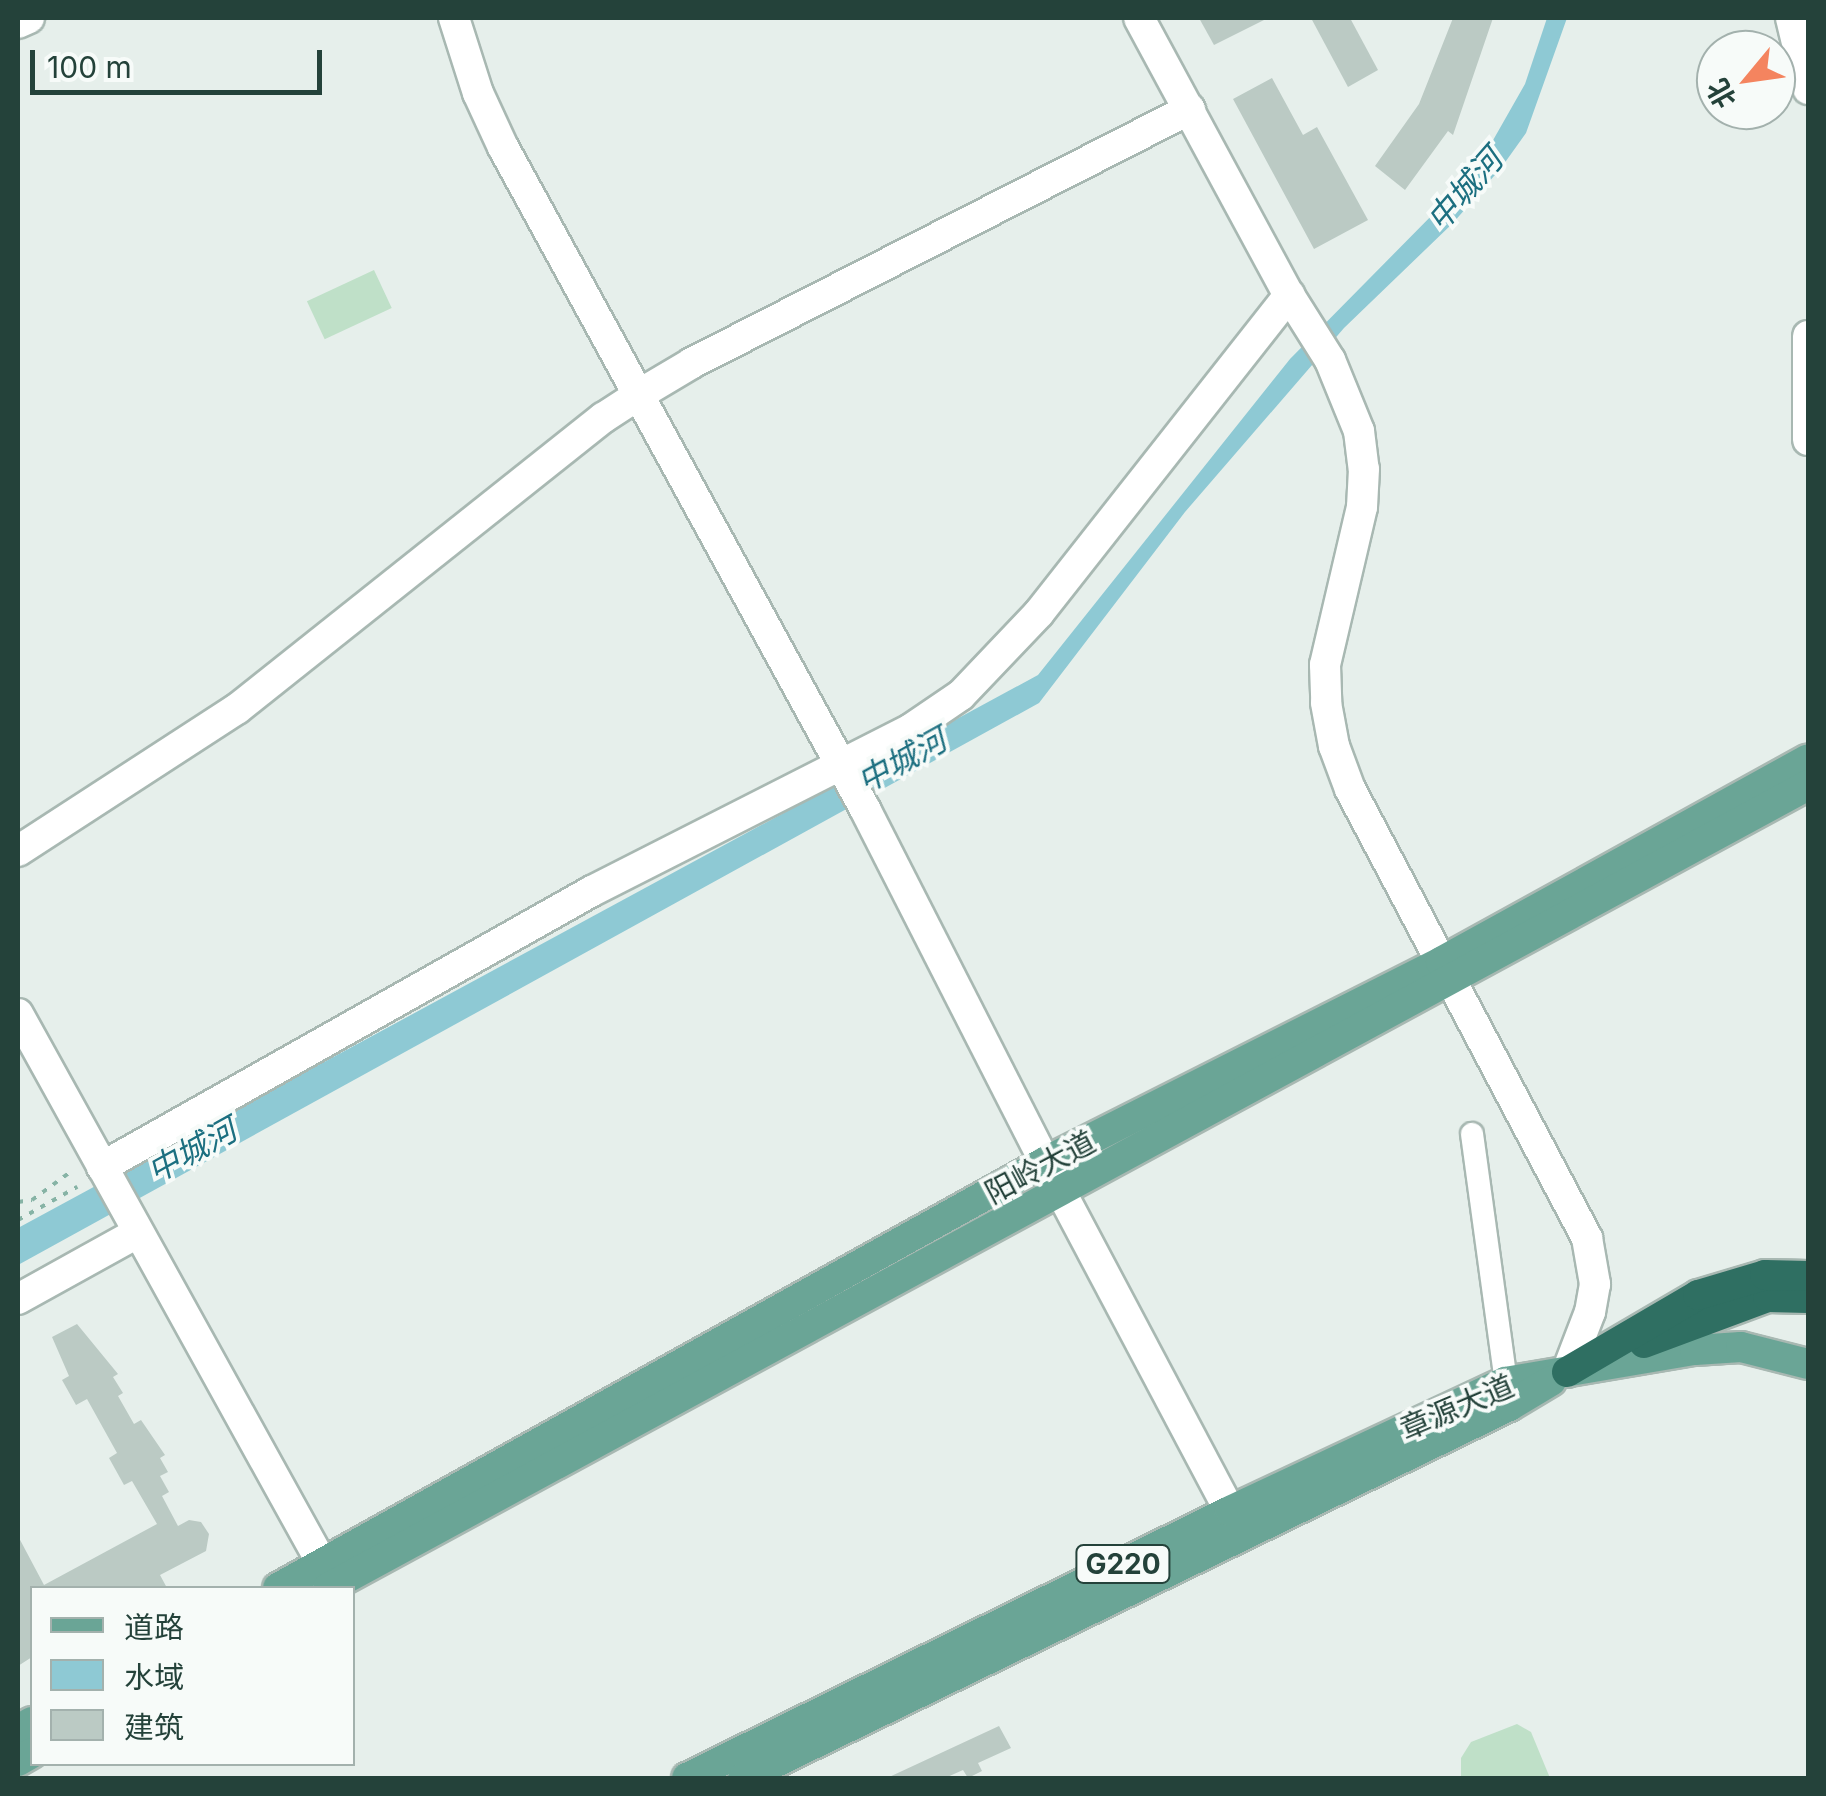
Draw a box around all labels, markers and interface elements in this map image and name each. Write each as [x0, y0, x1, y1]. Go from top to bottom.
scale bar [35, 30, 328, 92]
north arrow [1696, 30, 1796, 130]
text: 100 m [47, 49, 132, 85]
text: 北 [1700, 73, 1743, 114]
water label: 中城河 [1419, 141, 1511, 239]
water label: 中城河 [851, 721, 953, 801]
water label: 中城河 [141, 1111, 243, 1191]
street label: 阳岭大道 [979, 1123, 1101, 1211]
street label: 章源大道 [1395, 1367, 1519, 1447]
road number: G220 [1073, 1541, 1173, 1587]
legend [30, 1586, 355, 1766]
text: 道路 [124, 1609, 184, 1645]
text: 水域 [124, 1659, 184, 1695]
text: 建筑 [124, 1709, 184, 1745]

